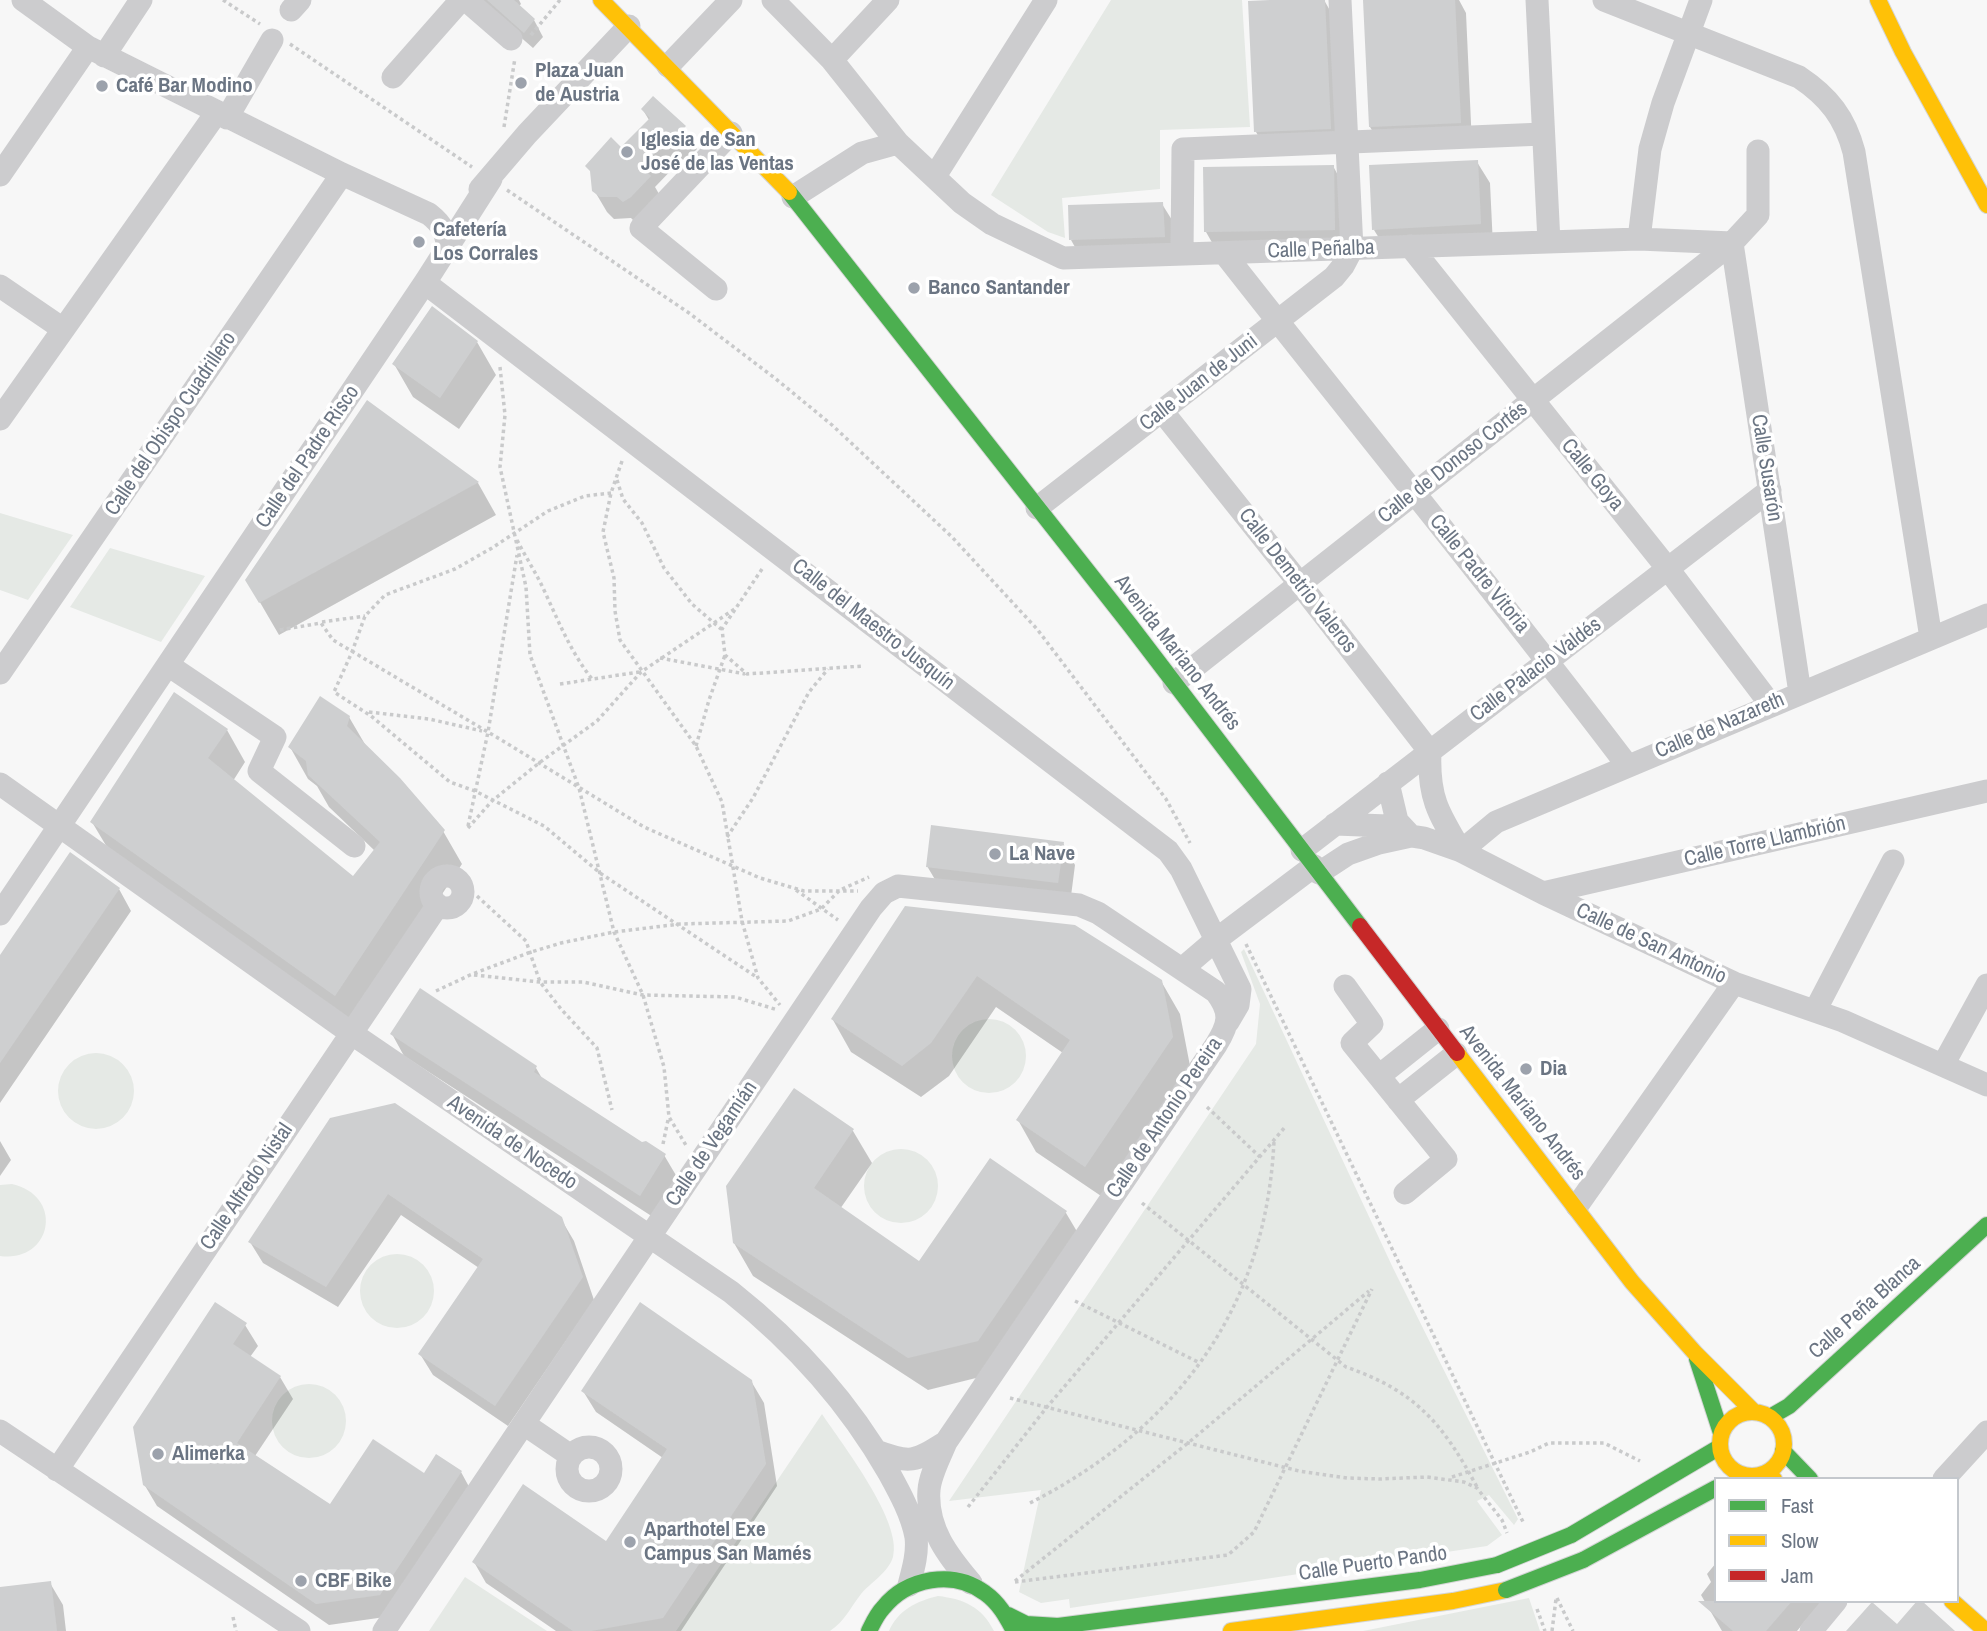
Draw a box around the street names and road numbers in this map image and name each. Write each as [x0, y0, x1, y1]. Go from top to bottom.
street label: Calle Peñalba [1267, 236, 1375, 264]
street label: Calle del Obispo Cuadrillero [100, 327, 242, 521]
street label: Calle Juan de Juni [1135, 329, 1263, 437]
street label: Calle del Padre Risco [251, 381, 365, 533]
street label: Calle de Donoso Cortés [1373, 397, 1533, 529]
street label: Calle Susarón [1745, 413, 1787, 523]
street label: Calle Goya [1555, 434, 1629, 516]
street label: Calle Demetrio Valeros [1233, 504, 1361, 658]
street label: Calle Padre Vitoria [1424, 510, 1534, 638]
street label: Calle del Maestro Jusquín [787, 554, 959, 696]
street label: Avenida Mariano Andrés [1109, 570, 1245, 736]
street label: Calle Palacio Valdés [1465, 613, 1607, 727]
street label: Calle de Nazareth [1652, 687, 1788, 765]
street label: Calle Torre Llambrión [1682, 811, 1848, 873]
street label: Calle de San Antonio [1572, 898, 1730, 990]
street label: Avenida Mariano Andrés [1454, 1020, 1590, 1186]
street label: Calle de Antonio Pereira [1102, 1033, 1228, 1203]
street label: Calle de Vegamián [661, 1077, 763, 1211]
street label: Avenida de Nocedo [442, 1090, 582, 1196]
street label: Calle Alfredo Nistal [195, 1119, 299, 1255]
street label: Calle Peña Blanca [1804, 1251, 1926, 1365]
street label: Calle Puerto Pando [1297, 1541, 1449, 1587]

